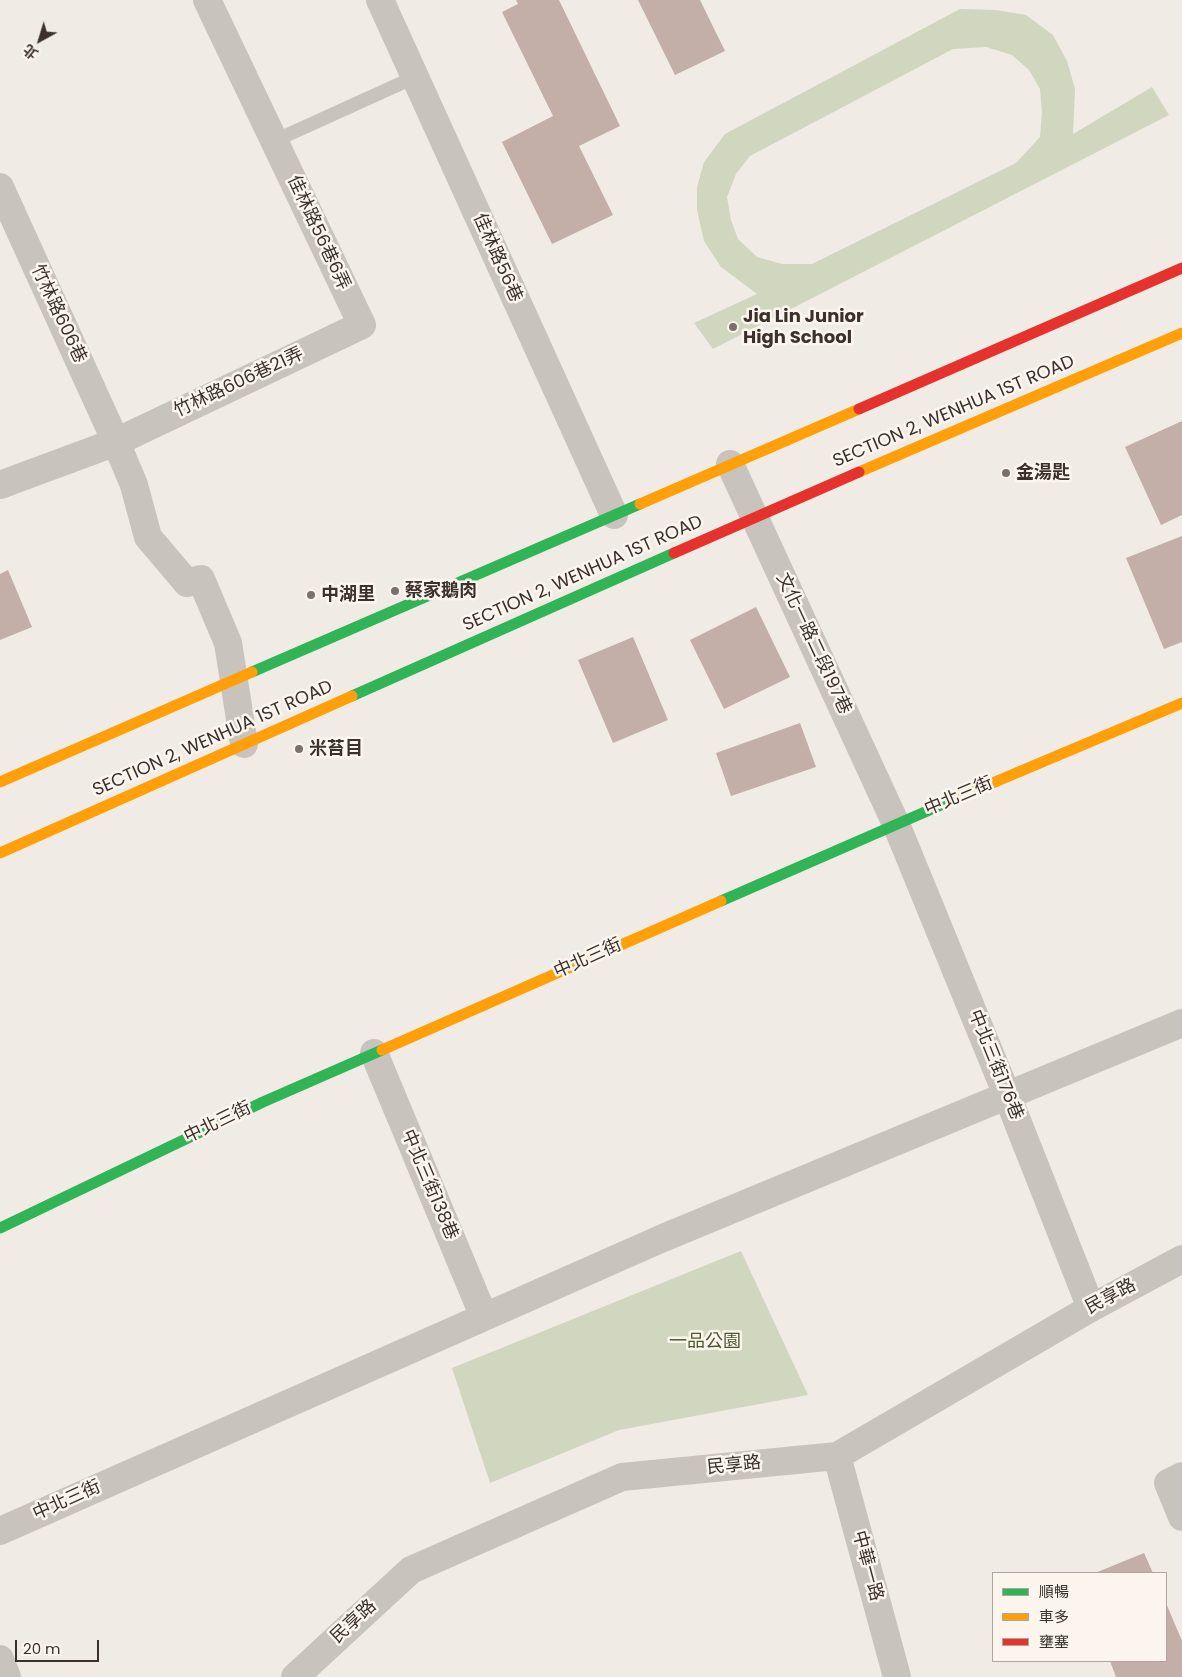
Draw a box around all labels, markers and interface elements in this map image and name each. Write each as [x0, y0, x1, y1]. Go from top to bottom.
north arrow [15, 15, 65, 65]
text: 北 [19, 39, 42, 64]
street label: 佳林路56巷6弄 [282, 172, 354, 294]
street label: 佳林路56巷 [468, 210, 526, 306]
street label: 竹林路606巷 [26, 261, 90, 367]
place label: Jia Lin Junior High School [743, 306, 864, 348]
marker: Jia Lin Junior High School [727, 321, 739, 333]
street label: 竹林路606巷21弄 [171, 344, 307, 422]
street label: SECTION 2, WENHUA 1ST ROAD [830, 351, 1078, 473]
place label: 金湯匙 [1016, 462, 1070, 484]
marker: 金湯匙 [1000, 467, 1012, 479]
street label: SECTION 2, WENHUA 1ST ROAD [460, 511, 706, 637]
street label: 文化一路二段197巷 [771, 570, 855, 718]
place label: 蔡家鵝肉 [405, 580, 477, 602]
place label: 中湖里 [321, 584, 375, 606]
marker: 蔡家鵝肉 [389, 585, 401, 597]
marker: 中湖里 [305, 589, 317, 601]
street label: SECTION 2, WENHUA 1ST ROAD [90, 676, 336, 802]
place label: 米苔目 [309, 738, 363, 760]
marker: 米苔目 [293, 743, 305, 755]
street label: 中北三街 [922, 773, 996, 821]
street label: 中北三街 [551, 934, 625, 984]
street label: 中北三街176巷 [963, 1007, 1027, 1123]
street label: 中北三街 [181, 1098, 255, 1148]
street label: 中北三街138巷 [396, 1127, 462, 1243]
street label: 民享路 [1082, 1275, 1140, 1319]
park label: 一品公園 [669, 1331, 741, 1353]
street label: 民享路 [706, 1452, 762, 1480]
street label: 中北三街 [30, 1476, 104, 1526]
street label: 中華一路 [847, 1528, 887, 1604]
legend [992, 1572, 1167, 1662]
text: 順暢 [1039, 1581, 1069, 1602]
street label: 民享路 [327, 1596, 381, 1648]
text: 車多 [1039, 1606, 1069, 1627]
scale bar [18, 1630, 101, 1662]
text: 壅塞 [1039, 1631, 1069, 1652]
text: 20 m [23, 1638, 61, 1659]

